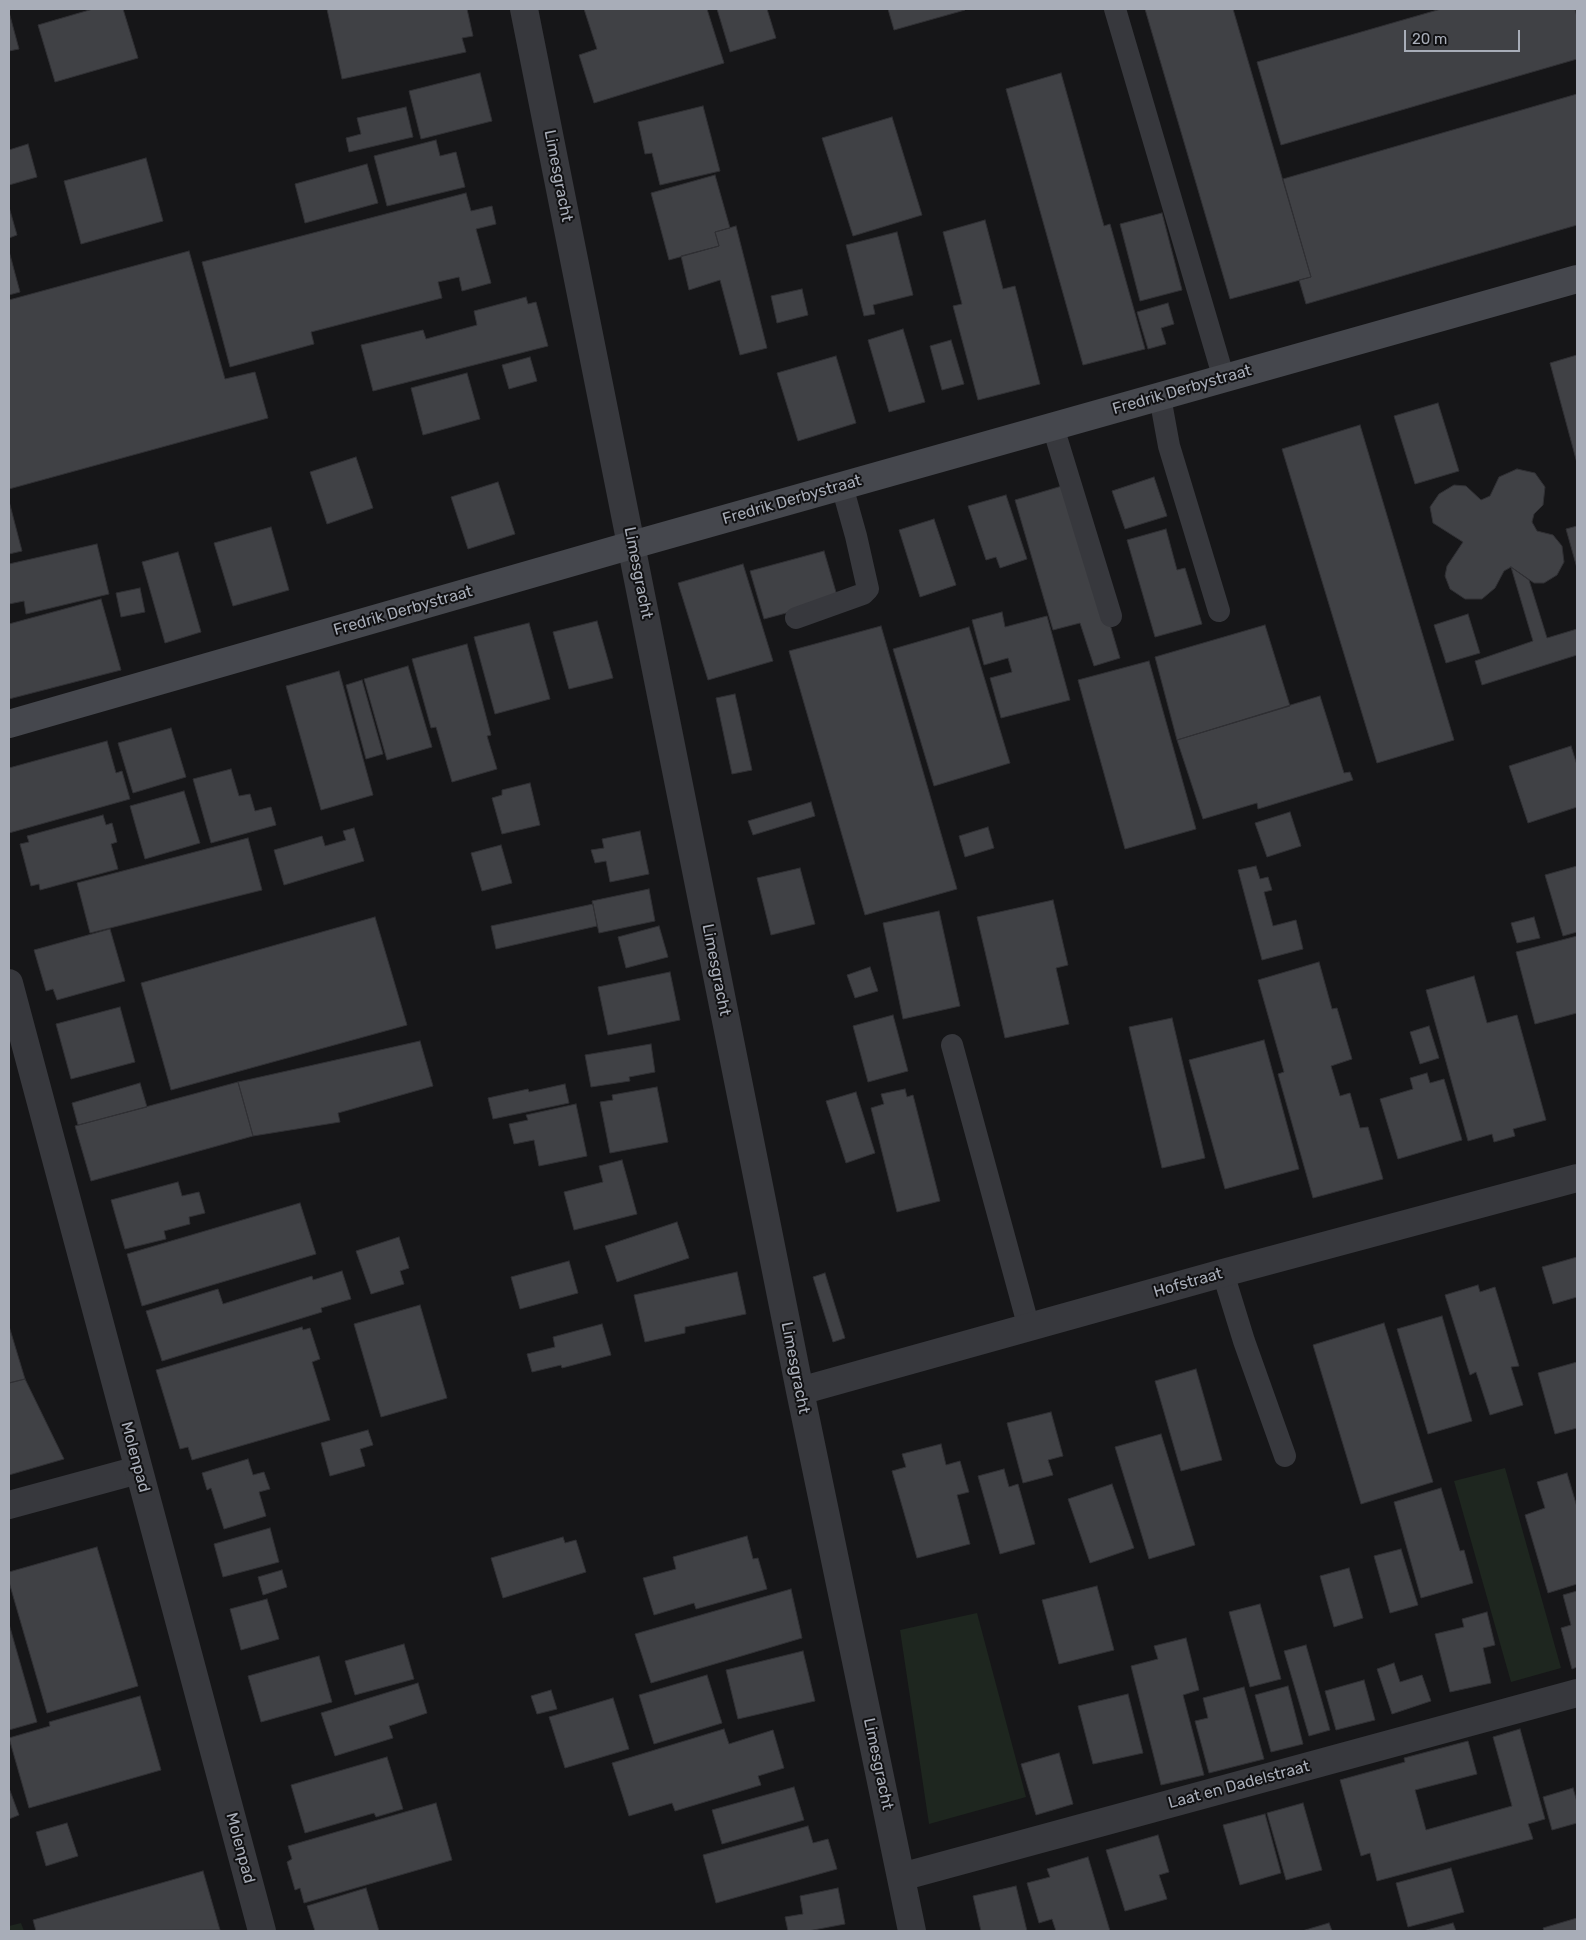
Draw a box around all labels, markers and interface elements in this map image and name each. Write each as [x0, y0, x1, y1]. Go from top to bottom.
scale bar [1406, 20, 1522, 52]
text: 20 m [1412, 30, 1447, 48]
street label: Limesgracht [540, 128, 576, 224]
street label: Fredrik Derbystraat [1110, 361, 1254, 419]
street label: Fredrik Derbystraat [720, 471, 864, 529]
street label: Limesgracht [620, 525, 656, 621]
street label: Fredrik Derbystraat [331, 582, 475, 640]
street label: Limesgracht [698, 922, 734, 1018]
street label: Hofstraat [1151, 1264, 1225, 1302]
street label: Limesgracht [777, 1320, 813, 1416]
street label: Molenpad [116, 1420, 154, 1494]
street label: Limesgracht [859, 1716, 897, 1812]
street label: Laat en Dadelstraat [1166, 1757, 1312, 1813]
street label: Molenpad [221, 1811, 259, 1885]

